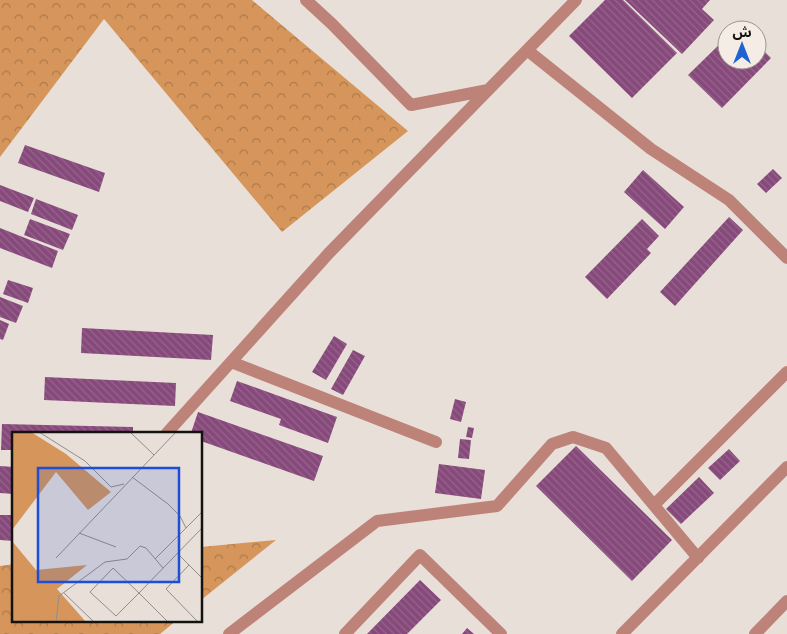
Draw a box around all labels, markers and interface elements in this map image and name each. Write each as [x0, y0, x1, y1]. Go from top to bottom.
north arrow [717, 20, 767, 70]
text: ش [732, 24, 752, 40]
inset map [12, 432, 202, 622]

